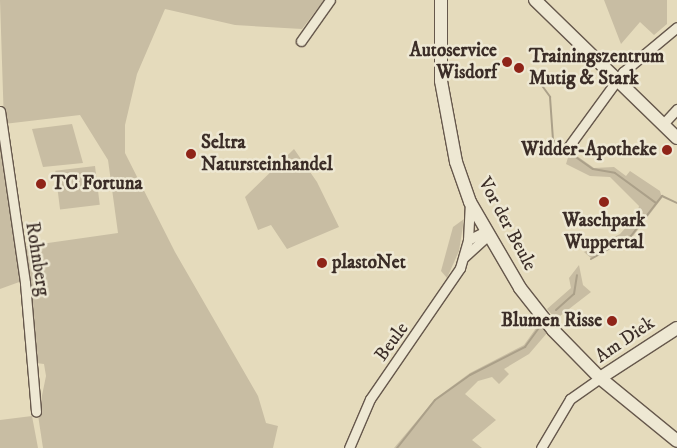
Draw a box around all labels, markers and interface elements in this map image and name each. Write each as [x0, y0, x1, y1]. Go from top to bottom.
place label: Autoservice Wisdorf [410, 40, 497, 84]
place label: Trainingszentrum Mutig & Stark [529, 46, 664, 90]
marker: Autoservice Wisdorf [501, 56, 513, 68]
marker: Trainingszentrum Mutig & Stark [513, 62, 525, 74]
place label: Seltra Natursteinhandel [201, 132, 333, 176]
place label: Widder-Apotheke [521, 139, 657, 161]
marker: Widder-Apotheke [661, 144, 673, 156]
marker: Seltra Natursteinhandel [185, 148, 197, 160]
place label: TC Fortuna [51, 173, 143, 195]
street label: Vor der Beule [473, 173, 541, 275]
marker: TC Fortuna [35, 178, 47, 190]
marker: Waschpark Wuppertal [598, 196, 610, 208]
place label: Waschpark Wuppertal [563, 210, 645, 254]
street label: Rohnberg [20, 220, 54, 298]
place label: plastoNet [332, 252, 406, 274]
marker: plastoNet [316, 257, 328, 269]
place label: Blumen Risse [501, 310, 602, 332]
street label: Am Diek [591, 312, 659, 368]
marker: Blumen Risse [606, 315, 618, 327]
street label: Beule [370, 318, 414, 366]

